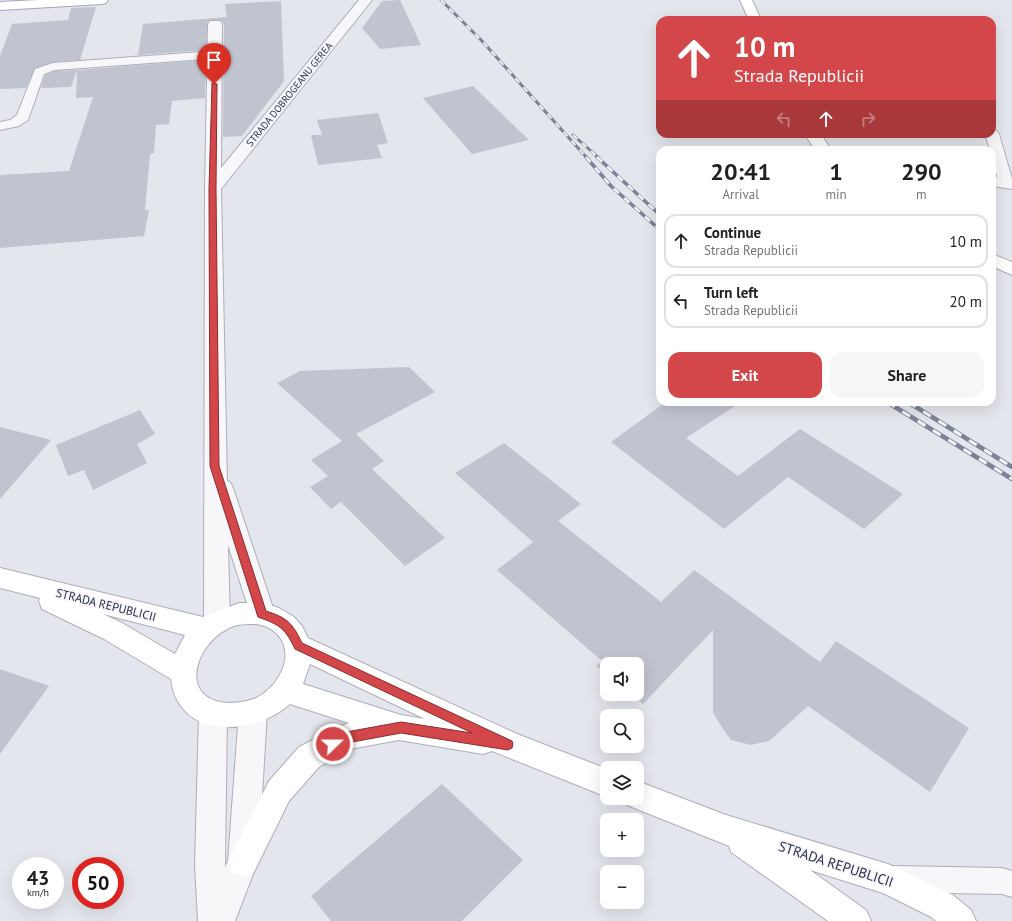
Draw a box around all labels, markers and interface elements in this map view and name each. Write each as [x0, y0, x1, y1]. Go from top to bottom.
text: 10 m [734, 28, 795, 65]
icon: ahead [668, 32, 720, 84]
street label: STRADA DOBROGEANU GEREA [243, 39, 336, 149]
pin [197, 43, 231, 84]
icon: arrive [203, 49, 225, 71]
text: Strada Republicii [734, 64, 864, 87]
icon: left [773, 108, 795, 130]
icon: ahead [815, 108, 837, 130]
icon: right [857, 108, 879, 130]
text: 20:41 [710, 156, 771, 187]
text: 1 [829, 156, 843, 187]
text: 290 [901, 156, 942, 187]
text: Arrival [723, 186, 759, 203]
text: min [825, 186, 847, 203]
text: m [916, 186, 927, 203]
text: Continue [704, 223, 761, 242]
icon: ahead [670, 230, 692, 252]
text: 10 m [949, 232, 982, 251]
text: Strada Republicii [704, 242, 798, 259]
text: Turn left [704, 283, 758, 302]
icon: left [670, 290, 692, 312]
text: 20 m [949, 292, 982, 311]
text: Strada Republicii [704, 302, 798, 319]
button: Exit [668, 352, 822, 398]
button: Share [830, 352, 984, 398]
street label: STRADA REPUBLICII [54, 585, 158, 624]
map controls [600, 657, 644, 909]
button: sound [600, 657, 644, 701]
button: search [600, 709, 644, 753]
position arrow [312, 723, 354, 765]
button: layers [600, 761, 644, 805]
button: + [600, 813, 644, 857]
street label: STRADA REPUBLICII [776, 837, 896, 891]
speed limit sign: 50 [72, 857, 124, 909]
text: 43 [27, 865, 49, 891]
button: − [600, 865, 644, 909]
text: km/h [27, 886, 49, 899]

